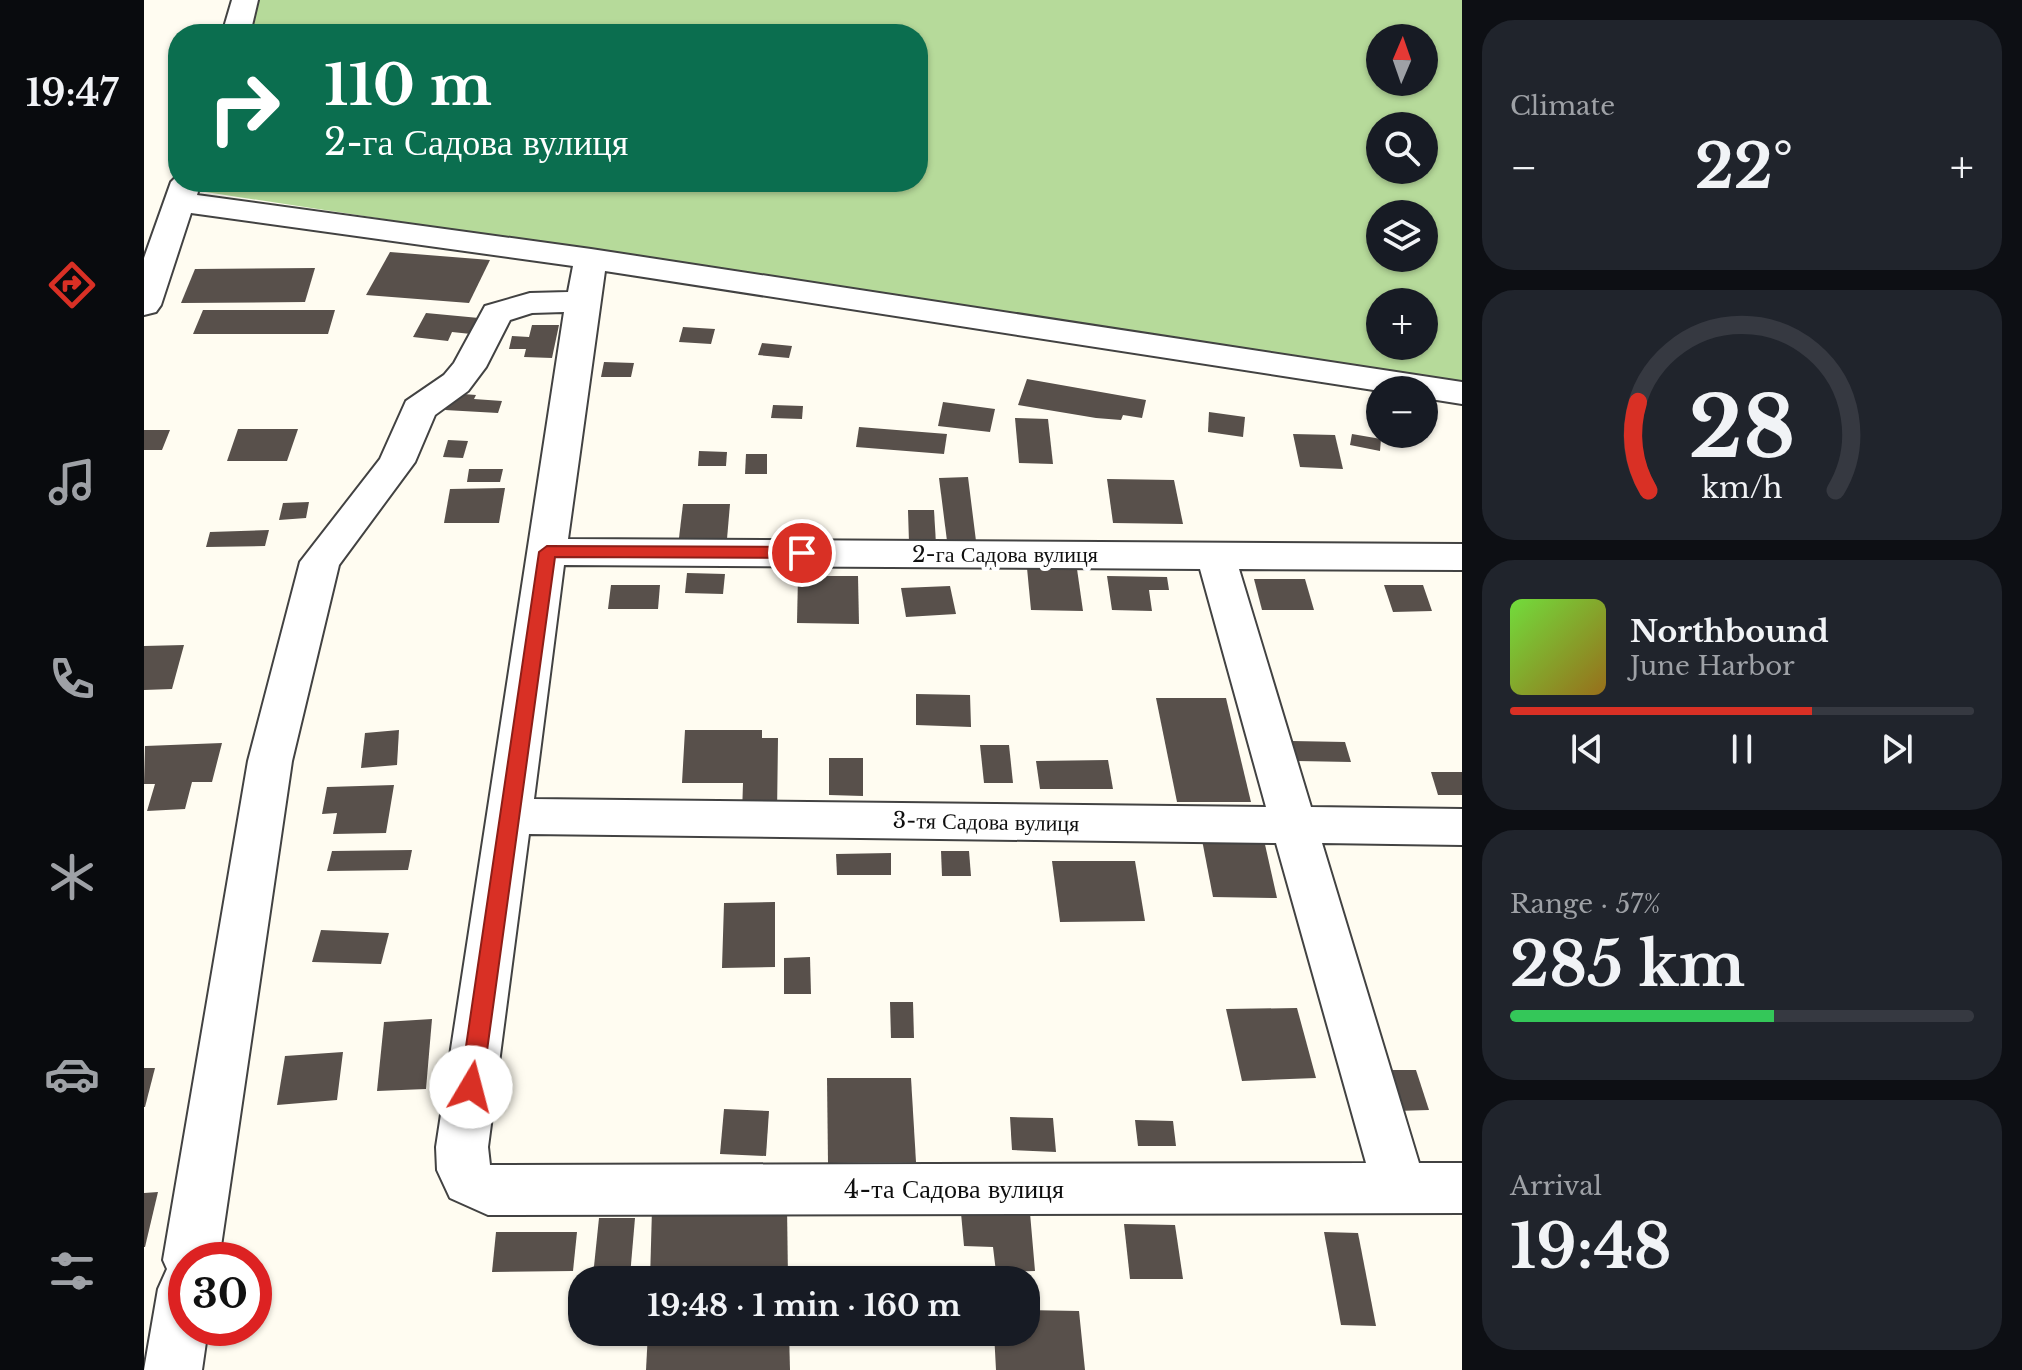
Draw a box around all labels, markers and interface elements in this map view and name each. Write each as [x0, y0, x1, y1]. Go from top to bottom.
north arrow [1366, 24, 1438, 96]
map controls [1366, 24, 1438, 448]
text: 110 m [324, 51, 492, 120]
icon: right [192, 56, 296, 160]
text: 19:47 [26, 71, 118, 116]
text: Climate [1510, 90, 1615, 122]
button: search [1366, 112, 1438, 184]
text: 2-га Садова вулиця [324, 120, 628, 165]
text: 22° [1695, 130, 1793, 204]
text: − [1510, 140, 1538, 195]
text: + [1950, 140, 1974, 195]
button: layers [1366, 200, 1438, 272]
icon: directions [44, 257, 100, 313]
button: + [1366, 288, 1438, 360]
button: − [1366, 376, 1438, 448]
text: 28 [1689, 376, 1795, 479]
icon: music [44, 454, 100, 510]
text: km/h [1701, 470, 1783, 506]
pin [768, 519, 836, 587]
icon: arrive [780, 531, 824, 575]
street label: 2-га Садова вулиця [912, 541, 1098, 568]
text: Northbound [1630, 613, 1829, 650]
text: June Harbor [1630, 650, 1795, 682]
icon: phone [44, 651, 100, 707]
icon: previous [1565, 727, 1609, 771]
icon: pause [1720, 727, 1764, 771]
icon: next [1875, 727, 1919, 771]
street label: 3-тя Садова вулиця [892, 807, 1080, 837]
icon: climate [44, 849, 100, 905]
text: Range · 57% [1510, 888, 1661, 920]
text: 285 km [1510, 928, 1745, 1002]
position arrow [429, 1045, 513, 1129]
icon: car [44, 1046, 100, 1102]
text: Arrival [1510, 1170, 1602, 1202]
street label: 4-та Садова вулиця [844, 1173, 1064, 1205]
text: 19:48 [1510, 1210, 1672, 1284]
speed limit sign: 30 [168, 1242, 272, 1346]
icon: filters [44, 1243, 100, 1299]
text: 19:48 · 1 min · 160 m [647, 1287, 961, 1324]

